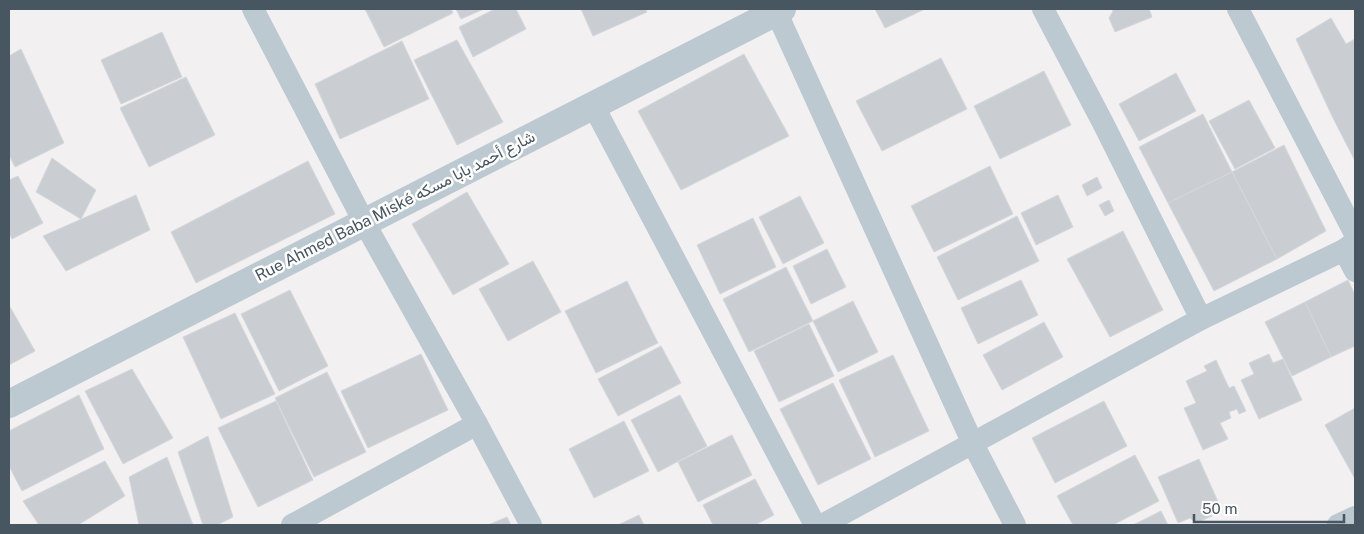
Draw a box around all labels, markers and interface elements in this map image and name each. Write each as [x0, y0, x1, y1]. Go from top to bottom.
street label: Rue Ahmed Baba Miské شارع أحمد بابا مسكه [252, 127, 539, 287]
scale bar [1194, 492, 1344, 524]
text: 50 m [1202, 500, 1237, 517]

